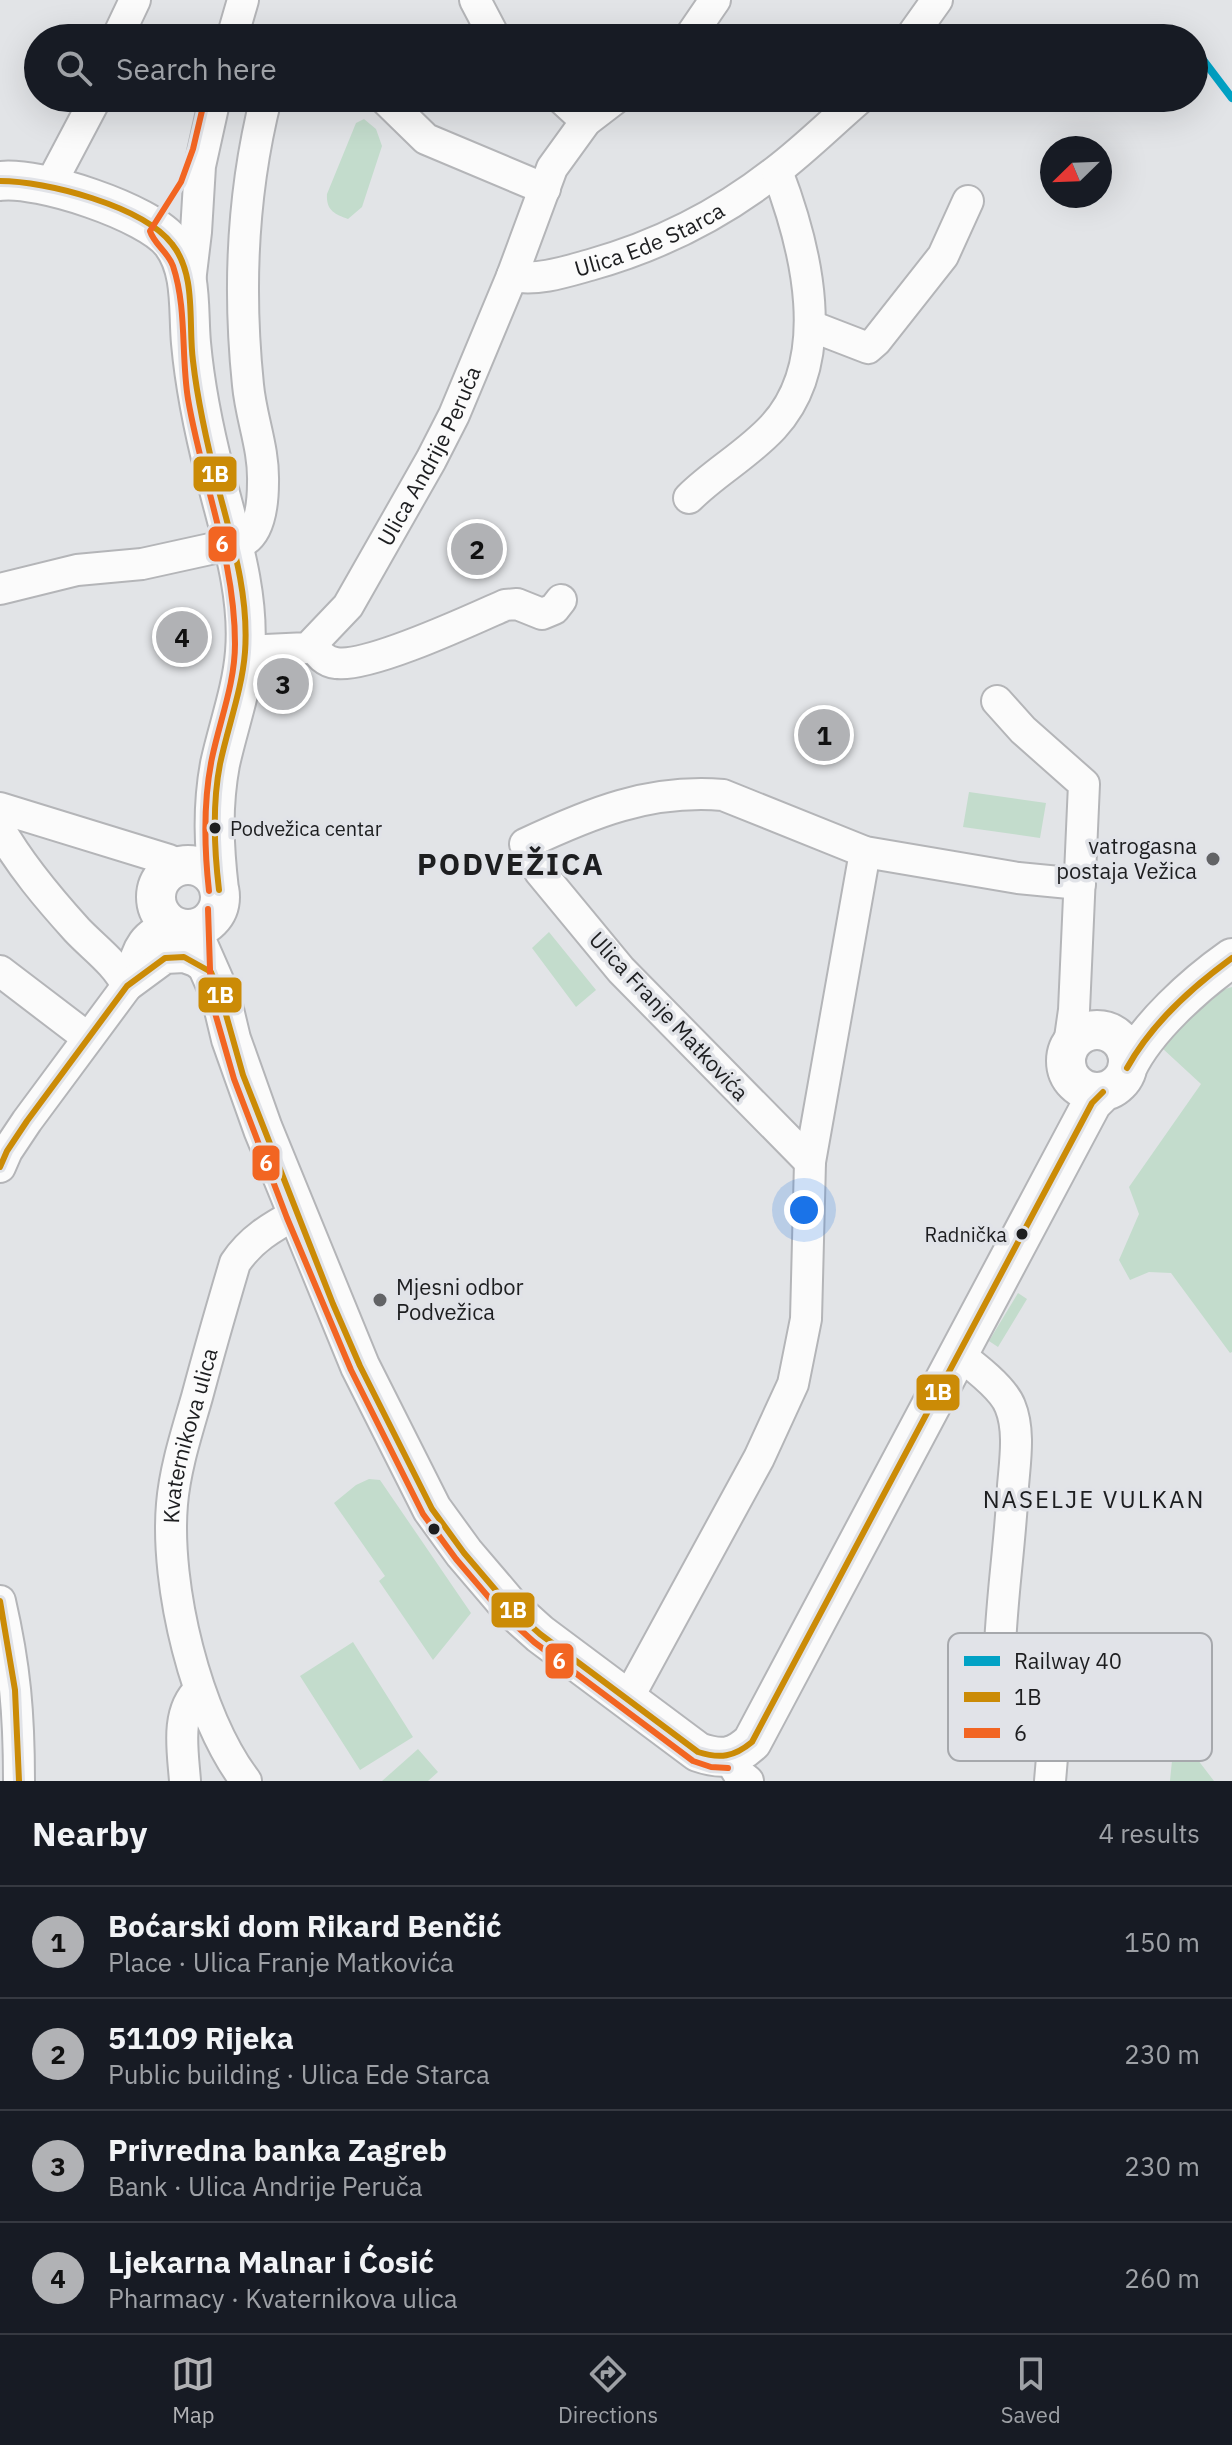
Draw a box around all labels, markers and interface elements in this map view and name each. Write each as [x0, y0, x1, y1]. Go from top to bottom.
search box [24, 24, 1208, 112]
icon: search [52, 46, 96, 90]
text: Search here [116, 49, 277, 88]
north arrow [1040, 136, 1112, 208]
street label: Ulica Ede Starca [571, 195, 730, 283]
street label: Ulica Andrije Peruča [370, 361, 487, 551]
line badge: 1B [192, 455, 238, 493]
text: 1B [201, 459, 229, 488]
pin: 2 [451, 519, 503, 579]
line badge: 6 [207, 525, 238, 563]
text: 6 [215, 529, 229, 558]
pin: 4 [156, 607, 208, 667]
pin: 3 [257, 654, 309, 714]
pin: 1 [798, 705, 850, 765]
place label: Podvežica centar [230, 815, 382, 842]
marker: Podvežica centar [207, 820, 223, 836]
place label: vatrogasna postaja Vežica [1056, 831, 1197, 885]
district label: PODVEŽICA [417, 844, 605, 883]
marker: vatrogasna postaja Vežica [1204, 850, 1222, 868]
street label: Ulica Franje Matkovića [583, 925, 756, 1107]
line badge: 1B [197, 976, 243, 1014]
text: 1B [206, 980, 234, 1009]
line badge: 6 [251, 1144, 281, 1182]
text: 6 [259, 1148, 273, 1177]
your location [784, 1190, 824, 1230]
place label: Radnička [925, 1221, 1007, 1248]
marker: Radnička [1014, 1226, 1030, 1242]
place label: Mjesni odbor Podvežica [396, 1272, 524, 1326]
marker: Mjesni odbor Podvežica [371, 1291, 389, 1309]
street label: Kvaternikova ulica [156, 1344, 224, 1524]
line badge: 1B [915, 1373, 961, 1412]
text: 1B [924, 1377, 952, 1406]
district label: NASELJE VULKAN [983, 1483, 1205, 1515]
unlabelled marker [426, 1521, 442, 1537]
line badge: 1B [490, 1591, 536, 1629]
text: 1B [499, 1595, 527, 1624]
legend [948, 1633, 1212, 1761]
line badge: 6 [544, 1642, 575, 1680]
text: 6 [552, 1646, 566, 1675]
text: Railway 40 [1014, 1646, 1122, 1675]
text: 1B [1014, 1682, 1042, 1711]
text: 6 [1014, 1718, 1027, 1747]
text: Nearby [32, 1811, 147, 1855]
text: 4 results [1098, 1816, 1200, 1850]
text: Boćarski dom Rikard Benčić [108, 1906, 502, 1945]
text: 1 [50, 1925, 66, 1959]
text: 150 m [1124, 1925, 1200, 1959]
text: Place · Ulica Franje Matkovića [108, 1945, 454, 1979]
text: 51109 Rijeka [108, 2018, 294, 2057]
text: 2 [50, 2037, 66, 2071]
text: 230 m [1124, 2037, 1200, 2071]
text: Public building · Ulica Ede Starca [108, 2057, 490, 2091]
text: Privredna banka Zagreb [108, 2130, 447, 2169]
text: 3 [50, 2149, 66, 2183]
text: 230 m [1124, 2149, 1200, 2183]
text: Bank · Ulica Andrije Peruča [108, 2169, 423, 2203]
text: Ljekarna Malnar i Ćosić [108, 2242, 434, 2281]
text: 4 [50, 2261, 66, 2295]
text: 260 m [1124, 2261, 1200, 2295]
text: Pharmacy · Kvaternikova ulica [108, 2281, 458, 2315]
tab: Map [171, 2352, 215, 2429]
tab: Directions [558, 2352, 658, 2429]
tab: Saved [1001, 2352, 1061, 2429]

